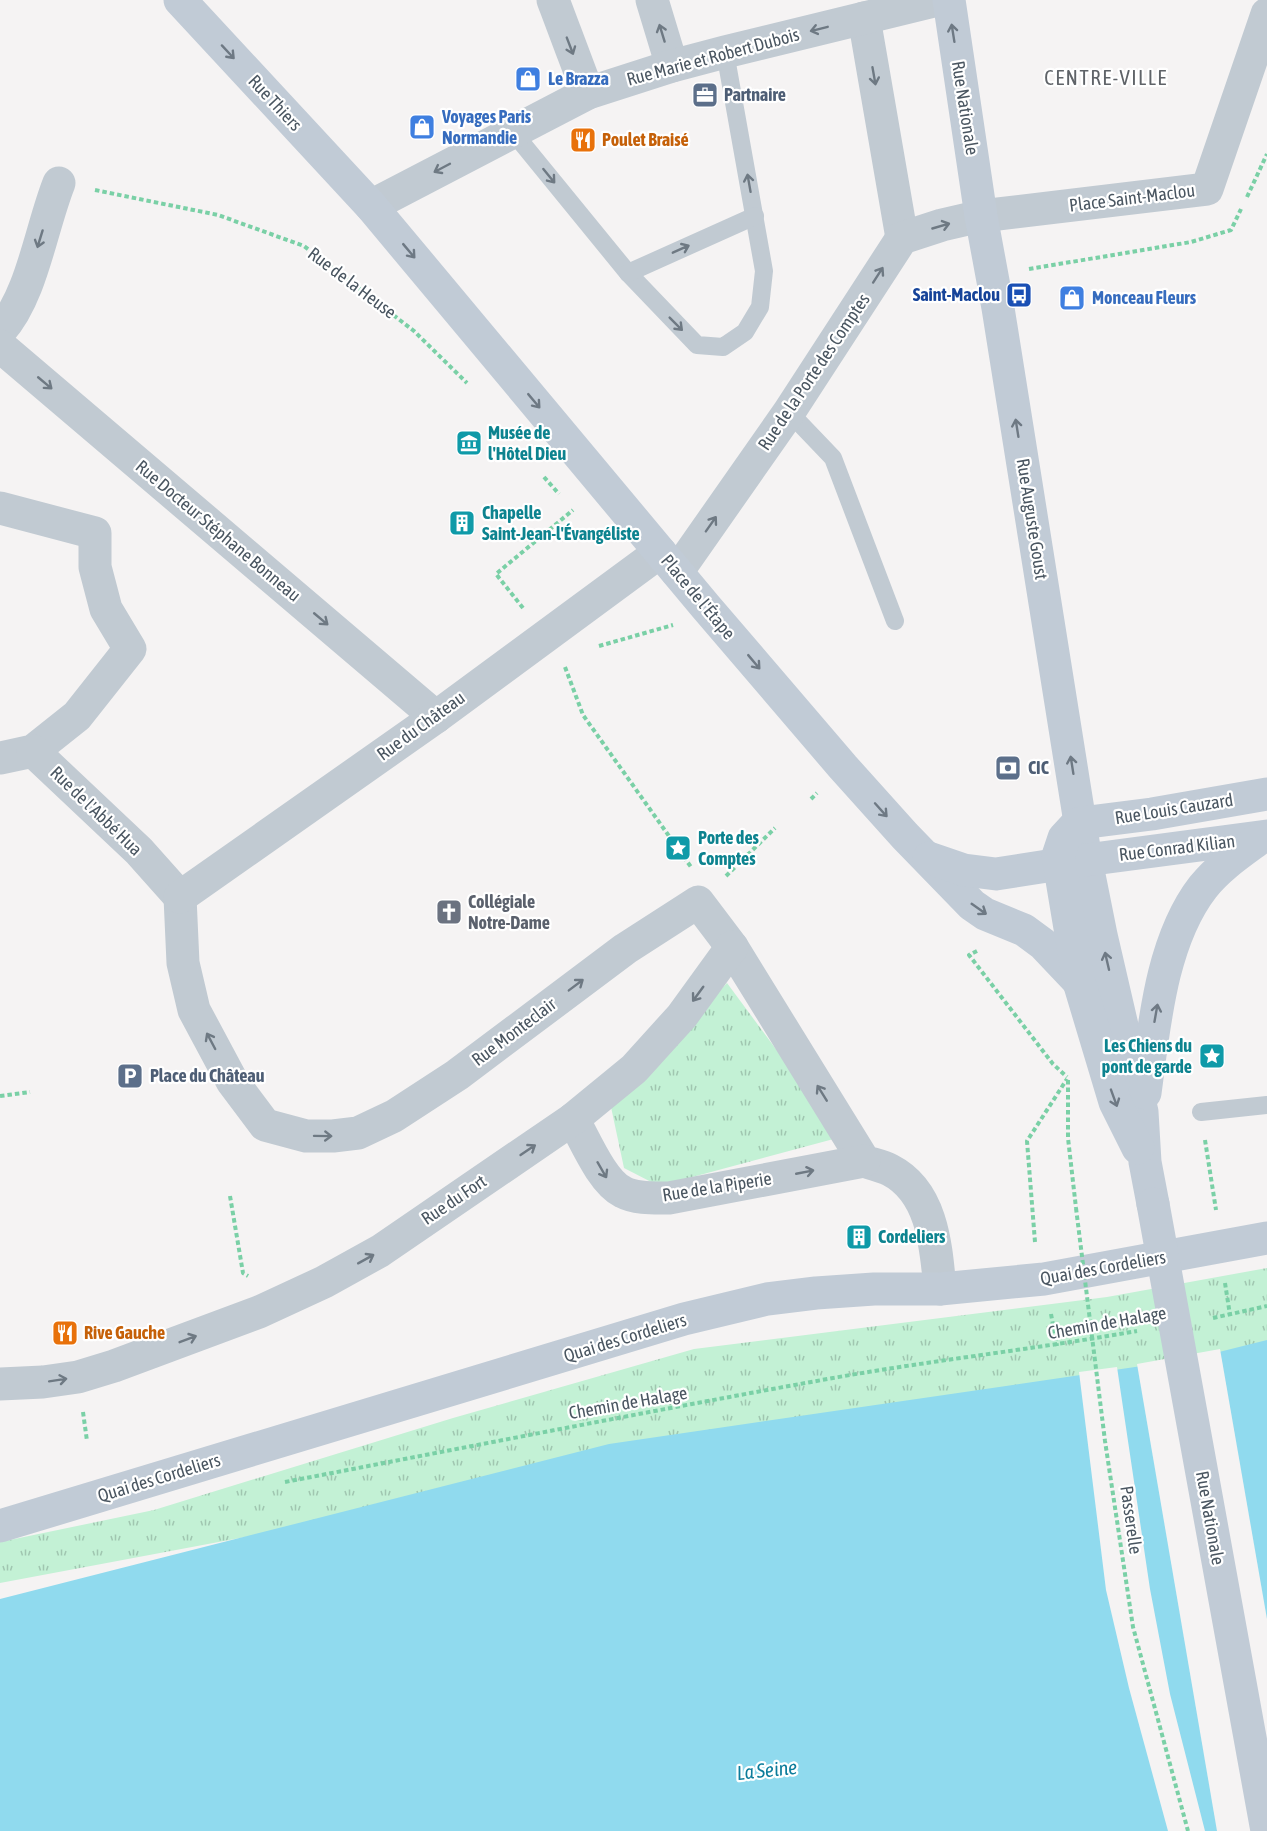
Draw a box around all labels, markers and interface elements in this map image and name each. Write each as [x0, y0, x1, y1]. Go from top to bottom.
street label: Rue Marie et Robert Dubois [624, 23, 801, 90]
one-way arrow [810, 23, 829, 35]
one-way arrow [656, 24, 667, 43]
one-way arrow [948, 24, 959, 44]
one-way arrow [565, 36, 576, 55]
one-way arrow [220, 45, 235, 60]
street label: Rue Nationale [948, 59, 983, 156]
shop icon: Le Brazza [513, 64, 543, 94]
one-way arrow [869, 65, 880, 85]
district label: CENTRE-VILLE [1044, 65, 1168, 89]
place label: Le Brazza [548, 68, 609, 89]
street label: Rue Thiers [244, 70, 306, 135]
office icon: Partnaire [690, 80, 720, 110]
place label: Partnaire [724, 84, 786, 105]
place label: Voyages Paris Normandie [441, 106, 532, 148]
shop icon: Voyages Paris Normandie [407, 112, 437, 142]
restaurant icon: Poulet Braisé [568, 125, 598, 155]
place label: Poulet Braisé [602, 129, 689, 150]
one-way arrow [434, 162, 451, 174]
one-way arrow [542, 168, 555, 184]
one-way arrow [743, 174, 754, 193]
street label: Place Saint-Maclou [1068, 179, 1196, 216]
one-way arrow [931, 219, 950, 231]
one-way arrow [34, 229, 45, 248]
one-way arrow [672, 242, 690, 254]
street label: Rue de la Heuse [304, 243, 401, 323]
one-way arrow [402, 243, 415, 259]
one-way arrow [873, 267, 885, 284]
bus stop icon: Saint-Maclou [1004, 280, 1034, 310]
shop icon: Monceau Fleurs [1057, 283, 1087, 313]
place label: Saint-Maclou [913, 284, 1000, 305]
place label: Monceau Fleurs [1092, 287, 1197, 308]
street label: Rue de la Porte des Comptes [753, 290, 874, 454]
one-way arrow [668, 316, 683, 331]
one-way arrow [37, 377, 53, 390]
one-way arrow [527, 393, 540, 409]
one-way arrow [1012, 418, 1023, 438]
place label: Musée de l'Hôtel Dieu [488, 422, 566, 464]
museum icon: Musée de l'Hôtel Dieu [454, 428, 484, 458]
street label: Rue Docteur Stéphane Bonneau [132, 456, 305, 606]
street label: Rue Auguste Goust [1013, 457, 1052, 581]
place label: Chapelle Saint-Jean-l'Évangéliste [482, 502, 640, 544]
building icon: Chapelle Saint-Jean-l'Évangéliste [447, 508, 477, 538]
one-way arrow [705, 516, 717, 533]
street label: Place de l'Étape [657, 550, 740, 643]
one-way arrow [313, 612, 329, 625]
one-way arrow [747, 654, 761, 669]
street label: Rue du Château [373, 687, 469, 764]
bank icon: CIC [993, 753, 1023, 783]
one-way arrow [1066, 756, 1077, 775]
place label: CIC [1028, 757, 1049, 778]
street label: Rue de l'Abbé Hua [46, 762, 147, 860]
street label: Rue Louis Cauzard [1113, 789, 1234, 828]
one-way arrow [874, 802, 888, 817]
place label: Porte des Comptes [698, 827, 760, 869]
street label: Rue Conrad Kilian [1118, 830, 1236, 865]
place icon: Porte des Comptes [663, 833, 693, 863]
place label: Collégiale Notre-Dame [468, 891, 550, 933]
church icon: Collégiale Notre-Dame [434, 897, 464, 927]
one-way arrow [971, 903, 987, 915]
one-way arrow [1100, 951, 1112, 970]
one-way arrow [568, 979, 584, 992]
one-way arrow [692, 986, 704, 1002]
street label: Rue Monteclair [467, 993, 560, 1070]
one-way arrow [1151, 1004, 1162, 1023]
one-way arrow [205, 1033, 217, 1050]
place label: Les Chiens du pont de garde [1102, 1035, 1192, 1077]
place icon: Les Chiens du pont de garde [1197, 1041, 1227, 1071]
parking icon: Place du Château [115, 1061, 145, 1091]
place label: Place du Château [150, 1065, 265, 1086]
one-way arrow [816, 1085, 828, 1102]
one-way arrow [1109, 1088, 1120, 1107]
one-way arrow [312, 1130, 332, 1142]
one-way arrow [519, 1144, 535, 1156]
one-way arrow [596, 1161, 608, 1178]
one-way arrow [795, 1166, 814, 1177]
street label: Rue de la Piperie [661, 1168, 773, 1205]
street label: Rue du Fort [417, 1170, 490, 1229]
building icon: Cordeliers [844, 1222, 874, 1252]
place label: Cordeliers [878, 1226, 946, 1247]
street label: Quai des Cordeliers [1039, 1246, 1167, 1289]
one-way arrow [357, 1253, 374, 1265]
street label: Chemin de Halage [1046, 1302, 1168, 1343]
street label: Quai des Cordeliers [561, 1309, 689, 1366]
restaurant icon: Rive Gauche [50, 1318, 80, 1348]
place label: Rive Gauche [84, 1322, 165, 1343]
one-way arrow [178, 1332, 197, 1343]
one-way arrow [47, 1374, 67, 1385]
street label: Chemin de Halage [567, 1382, 689, 1423]
street label: Quai des Cordeliers [95, 1449, 223, 1506]
street label: Rue Nationale [1192, 1469, 1229, 1566]
street label: Passerelle [1116, 1484, 1147, 1555]
water label: La Seine [736, 1755, 798, 1784]

